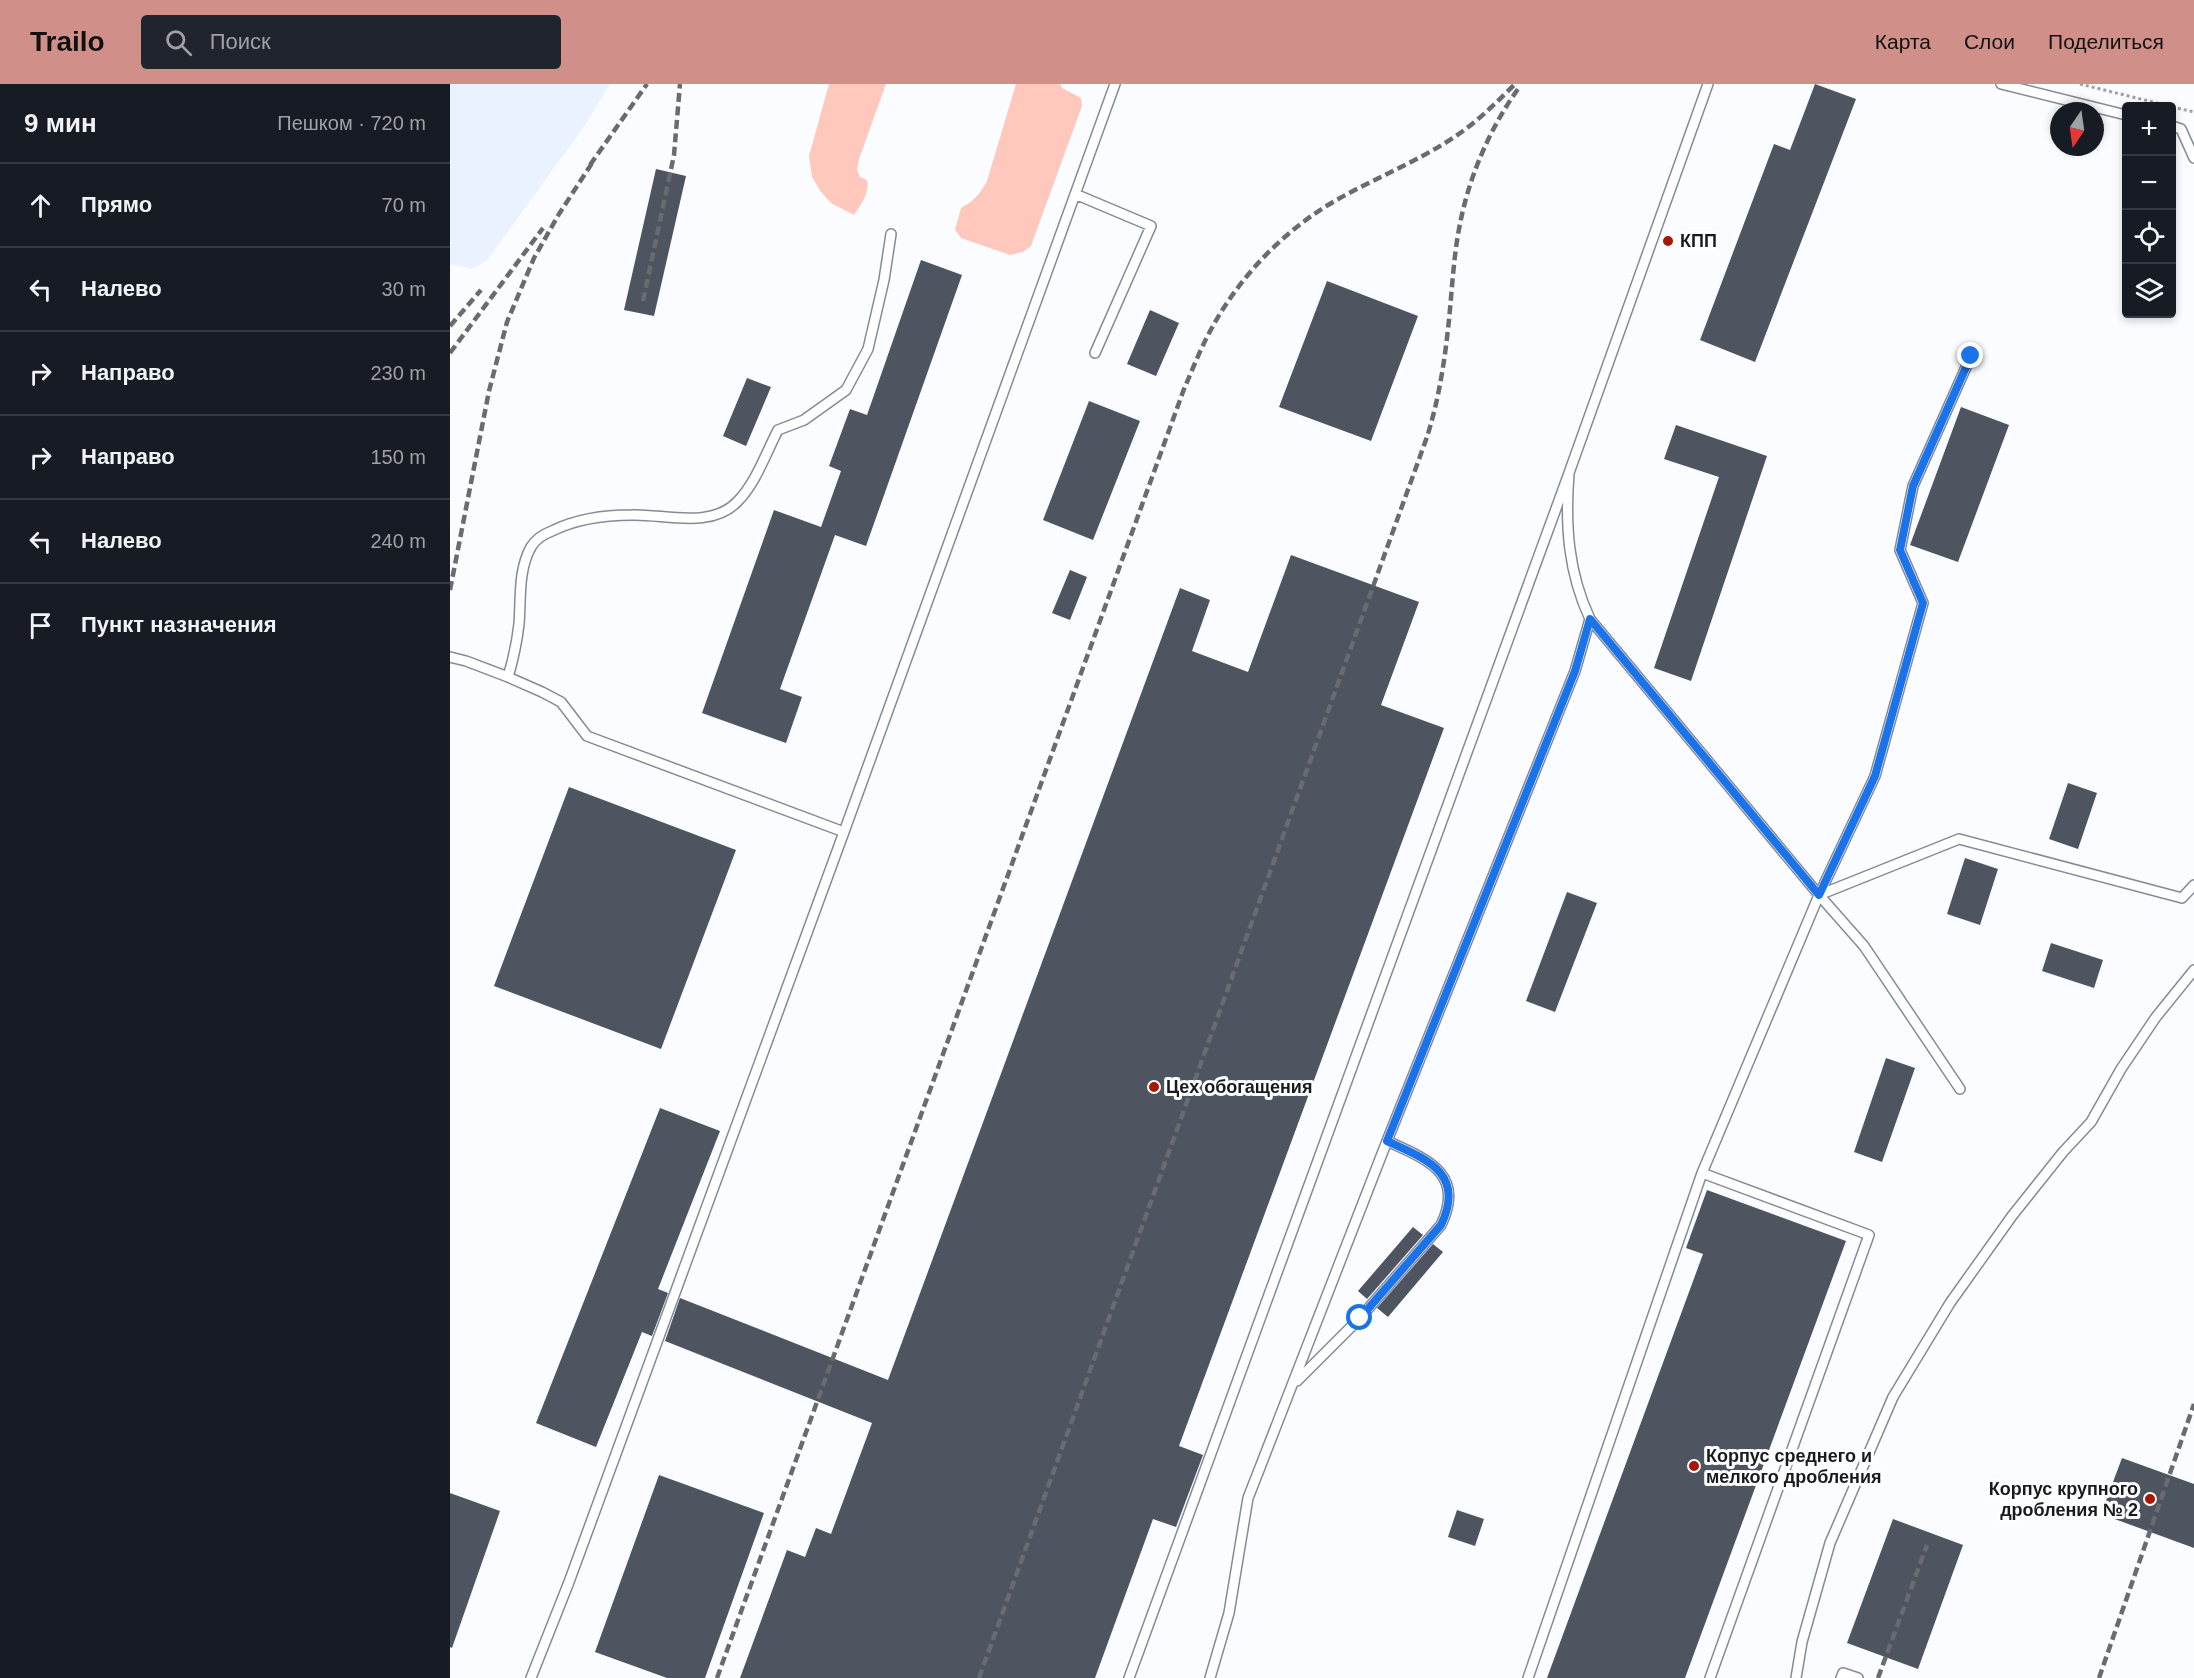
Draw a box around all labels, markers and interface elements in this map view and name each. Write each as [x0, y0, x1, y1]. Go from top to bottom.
search box [141, 15, 561, 69]
text: Trailo [30, 26, 105, 57]
icon: search [162, 26, 195, 59]
text: Поиск [210, 29, 271, 54]
text: Карта [1875, 30, 1931, 53]
text: Слои [1964, 30, 2015, 53]
text: Поделиться [2048, 30, 2164, 53]
north arrow [2050, 102, 2104, 156]
map controls [2122, 102, 2176, 318]
button: + [2122, 102, 2176, 156]
text: 9 мин [24, 108, 97, 138]
text: Пешком · 720 m [277, 112, 426, 134]
button: − [2122, 156, 2176, 210]
icon: ahead [24, 189, 57, 222]
text: Прямо [81, 192, 152, 217]
text: 70 m [382, 194, 426, 216]
button: locate [2122, 210, 2176, 264]
place label: КПП [1680, 231, 1717, 251]
marker: КПП [1661, 234, 1675, 248]
button: layers [2122, 264, 2176, 318]
icon: left [24, 273, 57, 306]
text: Налево [81, 276, 162, 301]
text: 30 m [382, 278, 426, 300]
route end [1957, 342, 1983, 368]
icon: right [24, 357, 57, 390]
text: Направо [81, 360, 175, 385]
text: 230 m [370, 362, 426, 384]
icon: right [24, 441, 57, 474]
text: Направо [81, 444, 175, 469]
text: 150 m [370, 446, 426, 468]
icon: left [24, 525, 57, 558]
text: Налево [81, 528, 162, 553]
text: 240 m [370, 530, 426, 552]
icon: arrive [24, 609, 57, 642]
text: Пункт назначения [81, 612, 277, 637]
place label: Цех обогащения [1166, 1077, 1312, 1097]
marker: Цех обогащения [1147, 1080, 1161, 1094]
route start [1346, 1304, 1372, 1330]
place label: Корпус среднего и мелкого дробления [1706, 1446, 1882, 1487]
marker: Корпус среднего и мелкого дробления [1687, 1459, 1701, 1473]
place label: Корпус крупного дробления № 2 [1989, 1479, 2138, 1520]
marker: Корпус крупного дробления № 2 [2143, 1492, 2157, 1506]

